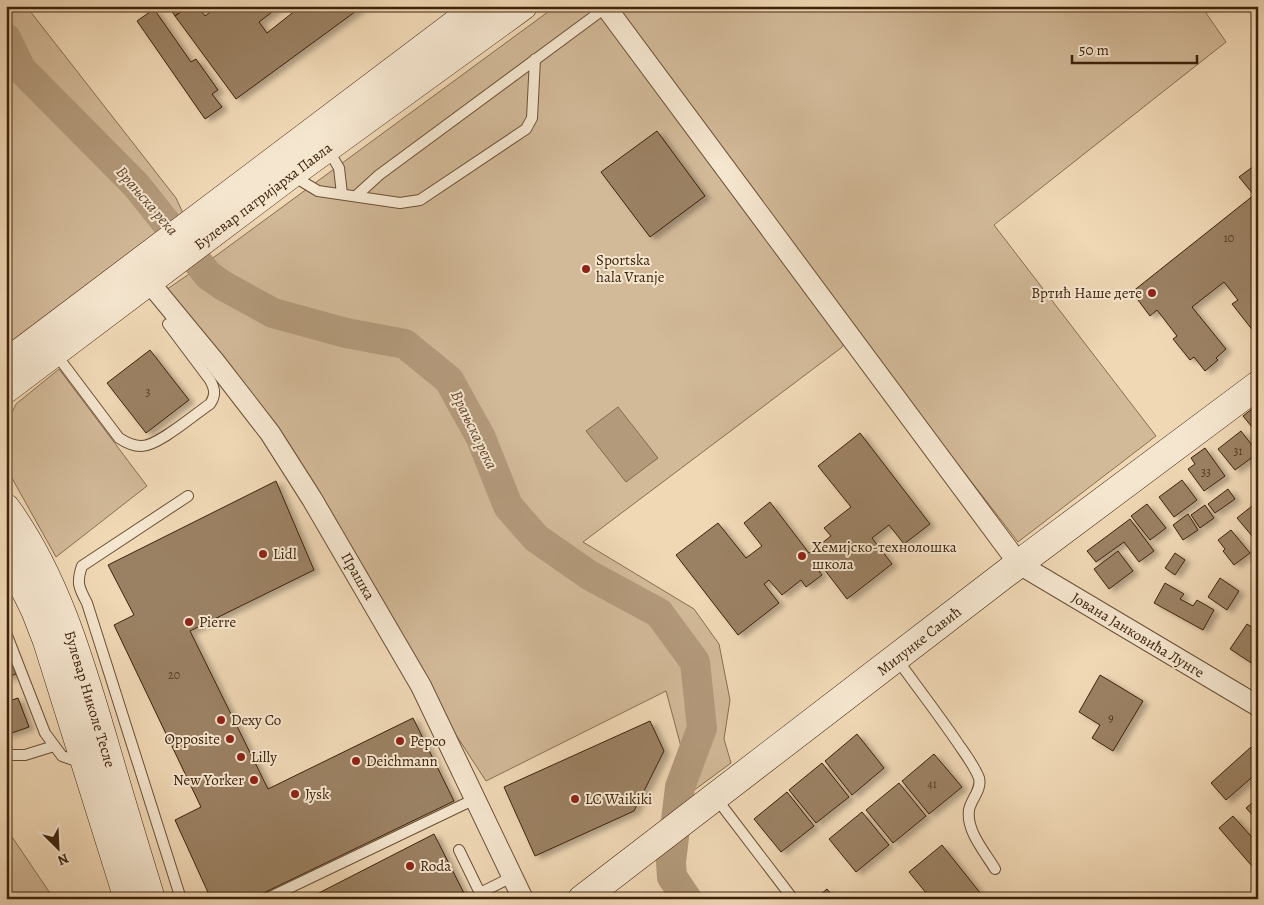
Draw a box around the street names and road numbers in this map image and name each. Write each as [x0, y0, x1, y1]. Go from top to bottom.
street label: Булевар патријарха Павла [190, 138, 336, 254]
street label: Прашка [336, 548, 380, 604]
street label: Јована Јанковића Лунге [1068, 587, 1208, 683]
street label: Милунке Савић [873, 602, 965, 680]
street label: Булевар Николе Тесле [60, 628, 120, 770]

